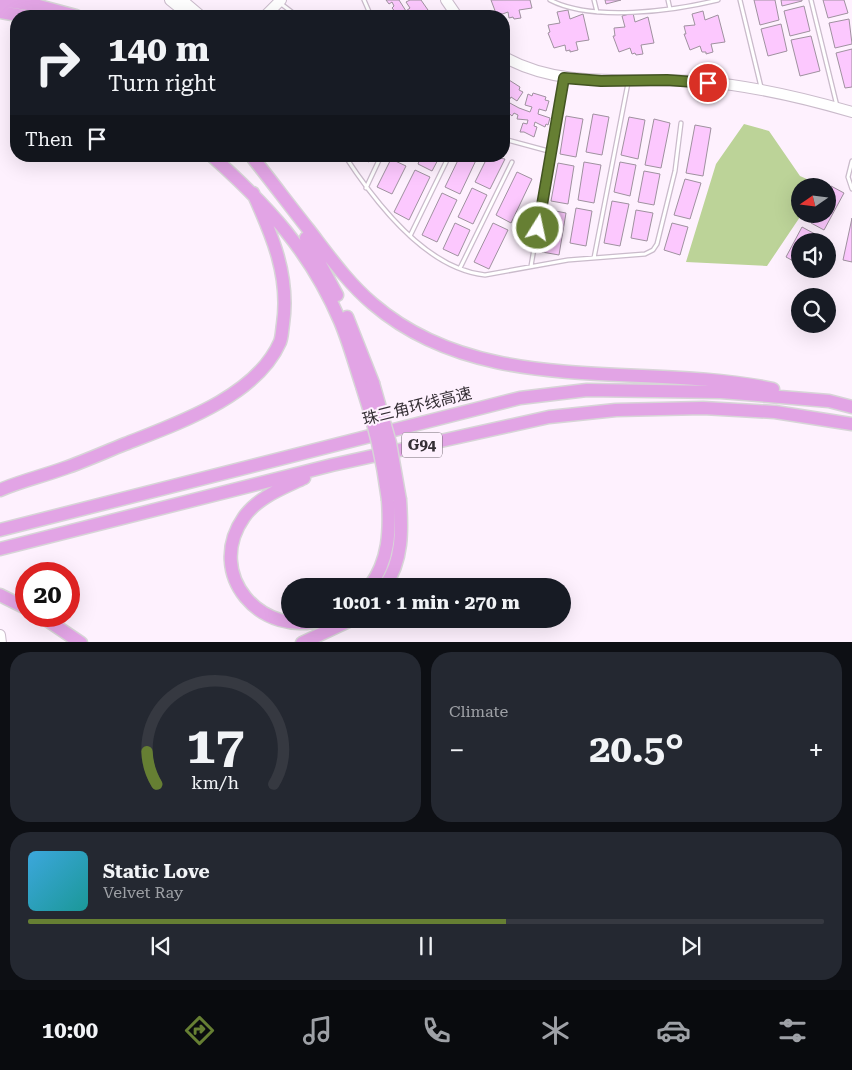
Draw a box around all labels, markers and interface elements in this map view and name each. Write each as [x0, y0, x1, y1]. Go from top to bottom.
text: 140 m [108, 29, 209, 70]
icon: right [25, 30, 90, 95]
pin [687, 62, 729, 104]
icon: arrive [694, 69, 722, 97]
text: Turn right [108, 71, 216, 96]
icon: arrive [83, 125, 111, 153]
text: Then [25, 128, 73, 151]
north arrow [791, 178, 836, 222]
map controls [791, 178, 836, 333]
position arrow [511, 201, 563, 253]
button: sound [791, 233, 836, 278]
button: search [791, 288, 836, 333]
street label: 珠三角环线高速 [360, 383, 474, 429]
road number: G94 [402, 432, 442, 458]
speed limit sign: 20 [15, 562, 80, 627]
text: 10:01 · 1 min · 270 m [332, 591, 520, 614]
text: Climate [449, 702, 508, 721]
text: 17 [186, 715, 245, 776]
text: 20.5° [589, 727, 684, 771]
text: − [449, 734, 465, 767]
text: + [808, 734, 824, 767]
text: km/h [192, 772, 240, 793]
text: Static Love [103, 860, 210, 883]
text: Velvet Ray [103, 883, 183, 902]
icon: previous [147, 932, 175, 960]
icon: pause [412, 932, 440, 960]
icon: next [677, 932, 705, 960]
icon: directions [182, 1013, 217, 1048]
icon: music [300, 1013, 335, 1048]
icon: phone [419, 1013, 454, 1048]
icon: climate [538, 1013, 573, 1048]
icon: car [656, 1013, 691, 1048]
icon: filters [775, 1013, 810, 1048]
text: 10:00 [42, 1018, 98, 1043]

